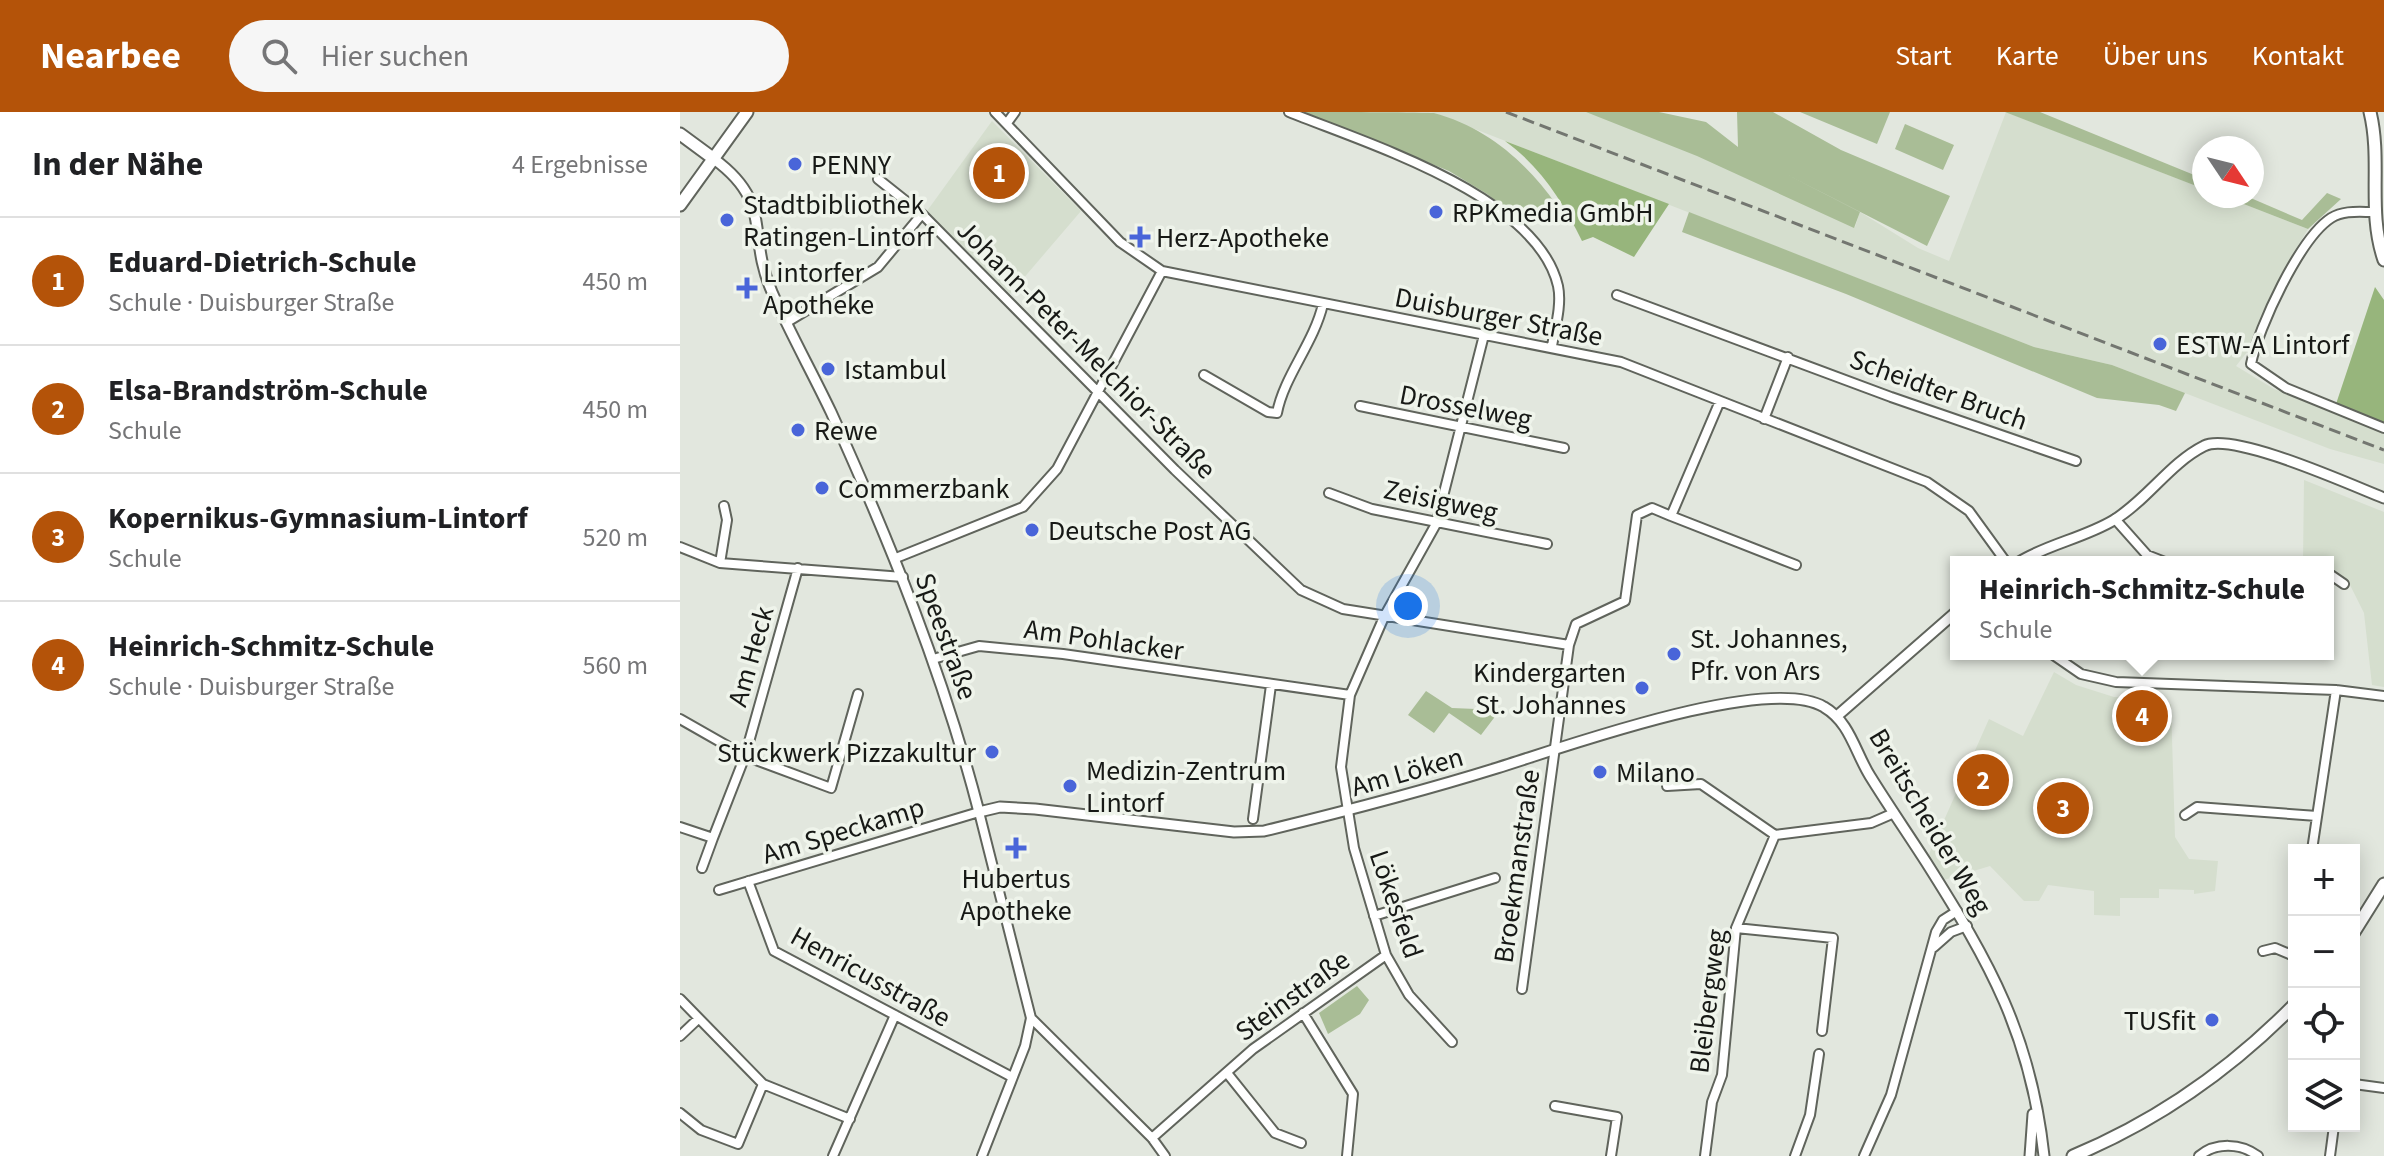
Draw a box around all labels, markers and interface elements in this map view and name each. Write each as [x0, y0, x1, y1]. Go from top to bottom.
search box [229, 20, 789, 92]
text: Nearbee [40, 29, 181, 83]
icon: search [257, 34, 301, 78]
text: Hier suchen [321, 35, 469, 78]
text: Start [1895, 36, 1952, 76]
text: Karte [1996, 36, 2059, 76]
text: Über uns [2103, 36, 2208, 76]
text: Kontakt [2252, 36, 2344, 76]
north arrow [2192, 136, 2264, 208]
text: In der Nähe [32, 140, 203, 189]
pin: 1 [973, 143, 1025, 203]
place label: PENNY [811, 145, 892, 185]
text: 4 Ergebnisse [512, 146, 648, 183]
marker: PENNY [786, 155, 804, 173]
place label: Stadtbibliothek Ratingen-Lintorf [743, 185, 935, 257]
place label: RPKmedia GmbH [1452, 193, 1653, 233]
marker: RPKmedia GmbH [1427, 203, 1445, 221]
marker: Stadtbibliothek Ratingen-Lintorf [718, 211, 736, 229]
street label: Johann-Peter-Melchior-Straße [948, 211, 1225, 488]
place label: Herz-Apotheke [1156, 218, 1329, 258]
marker: Herz-Apotheke [1131, 228, 1149, 246]
text: Eduard-Dietrich-Schule [108, 241, 417, 284]
place label: Lintorfer Apotheke [763, 253, 874, 325]
text: 1 [51, 263, 65, 300]
text: 450 m [582, 263, 648, 300]
street label: Duisburger Straße [1391, 277, 1606, 357]
marker: Lintorfer Apotheke [738, 279, 756, 297]
text: Schule · Duisburger Straße [108, 284, 394, 321]
place label: ESTW-A Lintorf [2176, 325, 2350, 365]
marker: ESTW-A Lintorf [2151, 335, 2169, 353]
street label: Scheidter Bruch [1844, 339, 2033, 441]
place label: Istambul [844, 350, 947, 390]
marker: Istambul [819, 360, 837, 378]
text: Elsa-Brandström-Schule [108, 369, 428, 412]
street label: Drosselweg [1396, 375, 1535, 439]
text: 2 [51, 391, 65, 428]
text: 450 m [582, 391, 648, 428]
place label: Rewe [814, 411, 878, 451]
text: Schule [108, 412, 182, 449]
marker: Rewe [789, 421, 807, 439]
place label: Commerzbank [838, 469, 1010, 509]
street label: Zeisigweg [1380, 469, 1502, 533]
marker: Commerzbank [813, 479, 831, 497]
text: Kopernikus-Gymnasium-Lintorf [108, 497, 528, 540]
place label: Deutsche Post AG [1048, 511, 1251, 551]
text: 3 [51, 519, 65, 556]
text: 520 m [582, 519, 648, 556]
marker: Deutsche Post AG [1023, 521, 1041, 539]
text: Schule [108, 540, 182, 577]
popup [1950, 556, 2334, 660]
street label: Speestraße [905, 567, 987, 705]
text: Heinrich-Schmitz-Schule [1979, 568, 2305, 611]
your location [1388, 586, 1428, 626]
street label: Am Heck [718, 601, 784, 711]
street label: Am Pohlacker [1022, 609, 1186, 671]
text: Schule [1979, 611, 2052, 648]
place label: St. Johannes, Pfr. von Ars [1690, 619, 1848, 691]
text: Heinrich-Schmitz-Schule [108, 625, 434, 668]
marker: St. Johannes, Pfr. von Ars [1665, 645, 1683, 663]
text: 4 [51, 647, 65, 684]
text: 560 m [582, 647, 648, 684]
place label: Kindergarten St. Johannes [1473, 653, 1626, 725]
text: Schule · Duisburger Straße [108, 668, 394, 705]
marker: Kindergarten St. Johannes [1633, 679, 1651, 697]
pin: 4 [2116, 686, 2168, 746]
street label: Breitscheider Weg [1859, 721, 2002, 922]
place label: Stückwerk Pizzakultur [717, 733, 976, 773]
street label: Am Löken [1346, 737, 1468, 807]
marker: Stückwerk Pizzakultur [983, 743, 1001, 761]
pin: 2 [1957, 750, 2009, 810]
place label: Medizin-Zentrum Lintorf [1086, 751, 1286, 823]
place label: Milano [1616, 753, 1695, 793]
marker: Milano [1591, 763, 1609, 781]
street label: Broekmanstraße [1484, 767, 1550, 966]
marker: Medizin-Zentrum Lintorf [1061, 777, 1079, 795]
pin: 3 [2037, 778, 2089, 838]
street label: Am Speckamp [757, 787, 929, 875]
marker: Hubertus Apotheke [1007, 839, 1025, 857]
map controls [2288, 844, 2360, 1132]
button: + [2288, 844, 2360, 916]
street label: Lökesfeld [1359, 845, 1433, 964]
place label: Hubertus Apotheke [960, 859, 1072, 931]
street label: Henricusstraße [783, 916, 958, 1037]
button: − [2288, 916, 2360, 988]
street label: Bleibergweg [1679, 927, 1737, 1075]
street label: Steinstraße [1227, 940, 1358, 1051]
button: locate [2288, 988, 2360, 1060]
place label: TUSfit [2124, 1001, 2197, 1041]
marker: TUSfit [2203, 1011, 2221, 1029]
button: layers [2288, 1060, 2360, 1132]

